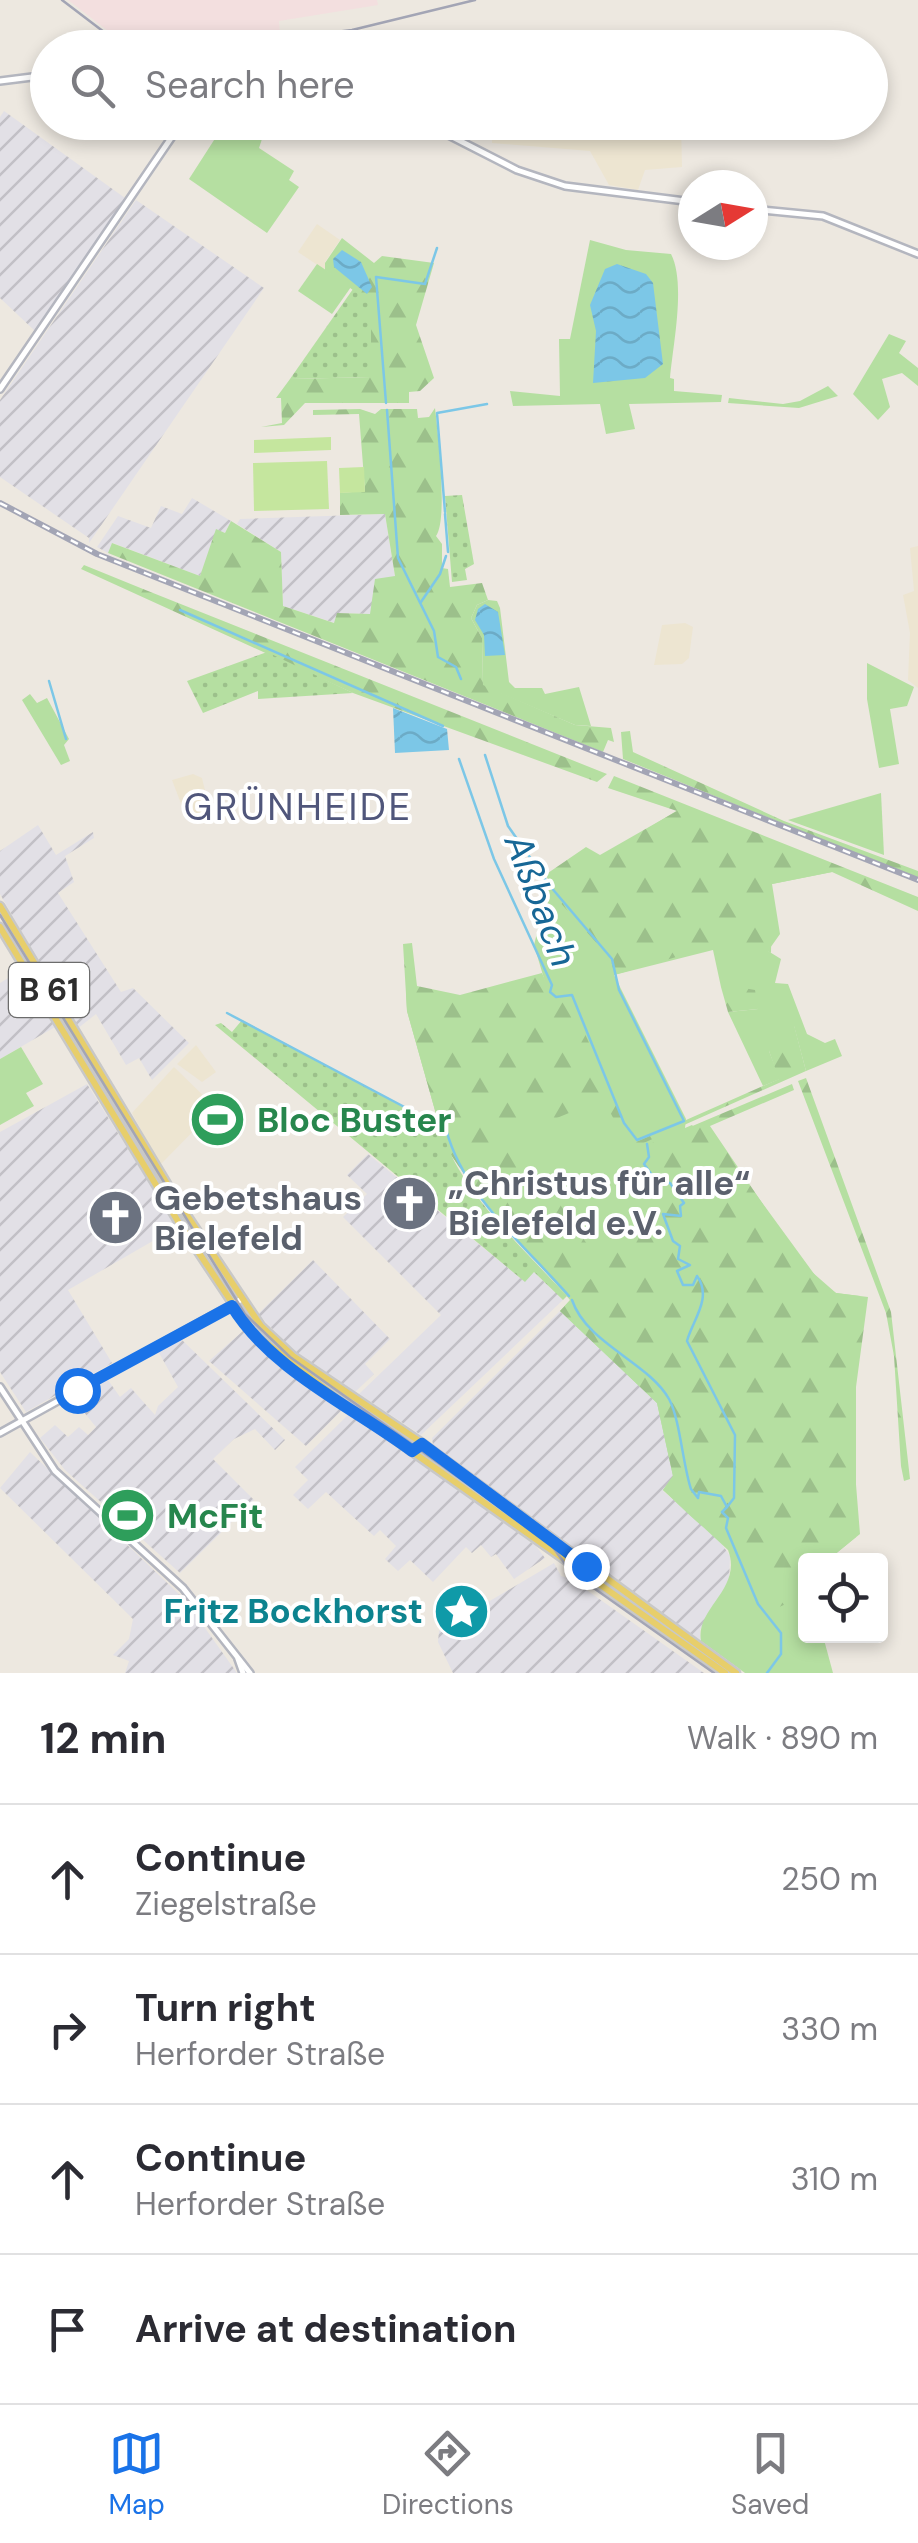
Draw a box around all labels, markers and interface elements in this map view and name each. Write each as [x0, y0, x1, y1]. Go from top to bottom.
search box [30, 30, 888, 140]
icon: search [65, 58, 120, 113]
text: Search here [145, 60, 355, 110]
north arrow [678, 170, 768, 260]
district label: GRÜNHEIDE [184, 782, 412, 832]
water label: Aßbach [492, 825, 589, 974]
road number: B 61 [9, 963, 89, 1017]
sports icon: Bloc Buster [188, 1090, 248, 1150]
place label: Bloc Buster [257, 1097, 452, 1143]
place label: „Christus für alle“ Bielefeld e.V. [448, 1160, 750, 1246]
church icon: „Christus für alle“ Bielefeld e.V. [379, 1173, 439, 1233]
place label: Gebetshaus Bielefeld [154, 1175, 362, 1261]
church icon: Gebetshaus Bielefeld [85, 1188, 145, 1248]
route start [55, 1368, 101, 1414]
sports icon: McFit [98, 1486, 158, 1546]
place label: McFit [167, 1493, 263, 1539]
route end [564, 1544, 610, 1590]
map controls [798, 1553, 888, 1643]
button: locate [798, 1553, 888, 1643]
place icon: Fritz Bockhorst [432, 1581, 492, 1641]
place label: Fritz Bockhorst [163, 1588, 423, 1634]
text: 12 min [40, 1711, 166, 1766]
text: Walk · 890 m [687, 1717, 878, 1759]
text: Continue [135, 1833, 306, 1883]
icon: ahead [40, 1852, 95, 1907]
text: 250 m [781, 1858, 878, 1900]
text: Ziegelstraße [135, 1883, 317, 1925]
text: Turn right [135, 1983, 316, 2033]
icon: right [40, 2002, 95, 2057]
text: 330 m [781, 2008, 878, 2050]
text: Herforder Straße [135, 2033, 385, 2075]
text: Continue [135, 2133, 306, 2183]
icon: ahead [40, 2152, 95, 2207]
text: 310 m [791, 2158, 878, 2200]
text: Herforder Straße [135, 2183, 385, 2225]
icon: arrive [40, 2302, 95, 2357]
text: Arrive at destination [135, 2304, 517, 2354]
tab: Map [109, 2426, 165, 2523]
tab: Directions [382, 2426, 514, 2523]
tab: Saved [731, 2426, 809, 2523]

